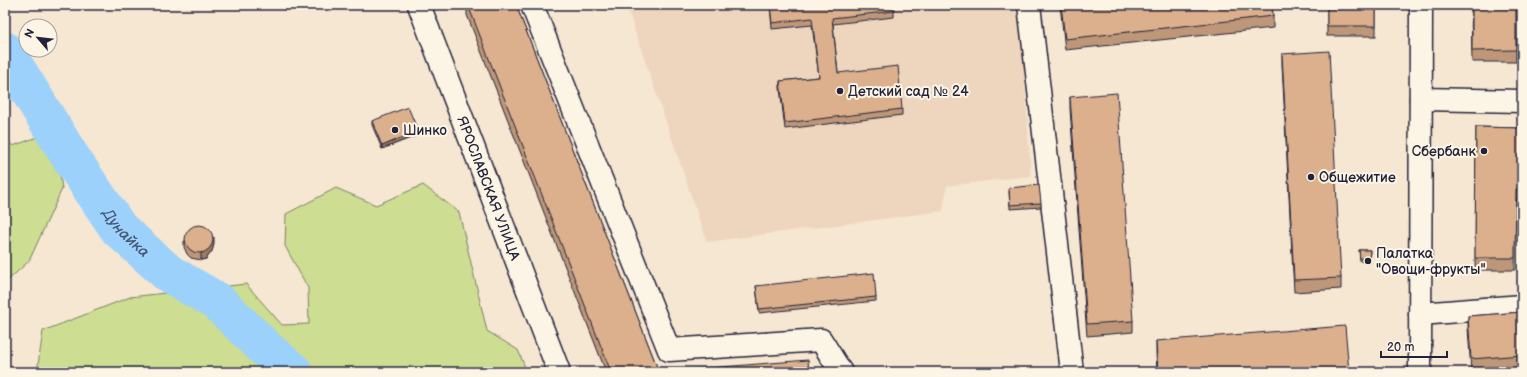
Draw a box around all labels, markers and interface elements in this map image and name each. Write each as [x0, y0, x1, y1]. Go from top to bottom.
north arrow [18, 18, 58, 58]
text: N [22, 27, 37, 40]
place label: Детский сад № 24 [848, 83, 969, 100]
marker: Детский сад № 24 [835, 86, 845, 96]
street label: ЯРОСЛАВСКАЯ УЛИЦА [454, 114, 524, 263]
place label: Шинко [403, 122, 447, 139]
marker: Шинко [390, 125, 400, 135]
place label: Сбербанк [1412, 143, 1477, 160]
marker: Сбербанк [1479, 146, 1489, 156]
place label: Общежитие [1319, 169, 1396, 186]
marker: Общежитие [1306, 172, 1316, 182]
water label: Дунайка [98, 204, 154, 261]
place label: Палатка "Овощи-фрукты" [1376, 245, 1486, 278]
marker: Палатка "Овощи-фрукты" [1363, 256, 1373, 266]
scale bar [1381, 333, 1447, 359]
text: 20 m [1387, 340, 1414, 355]

